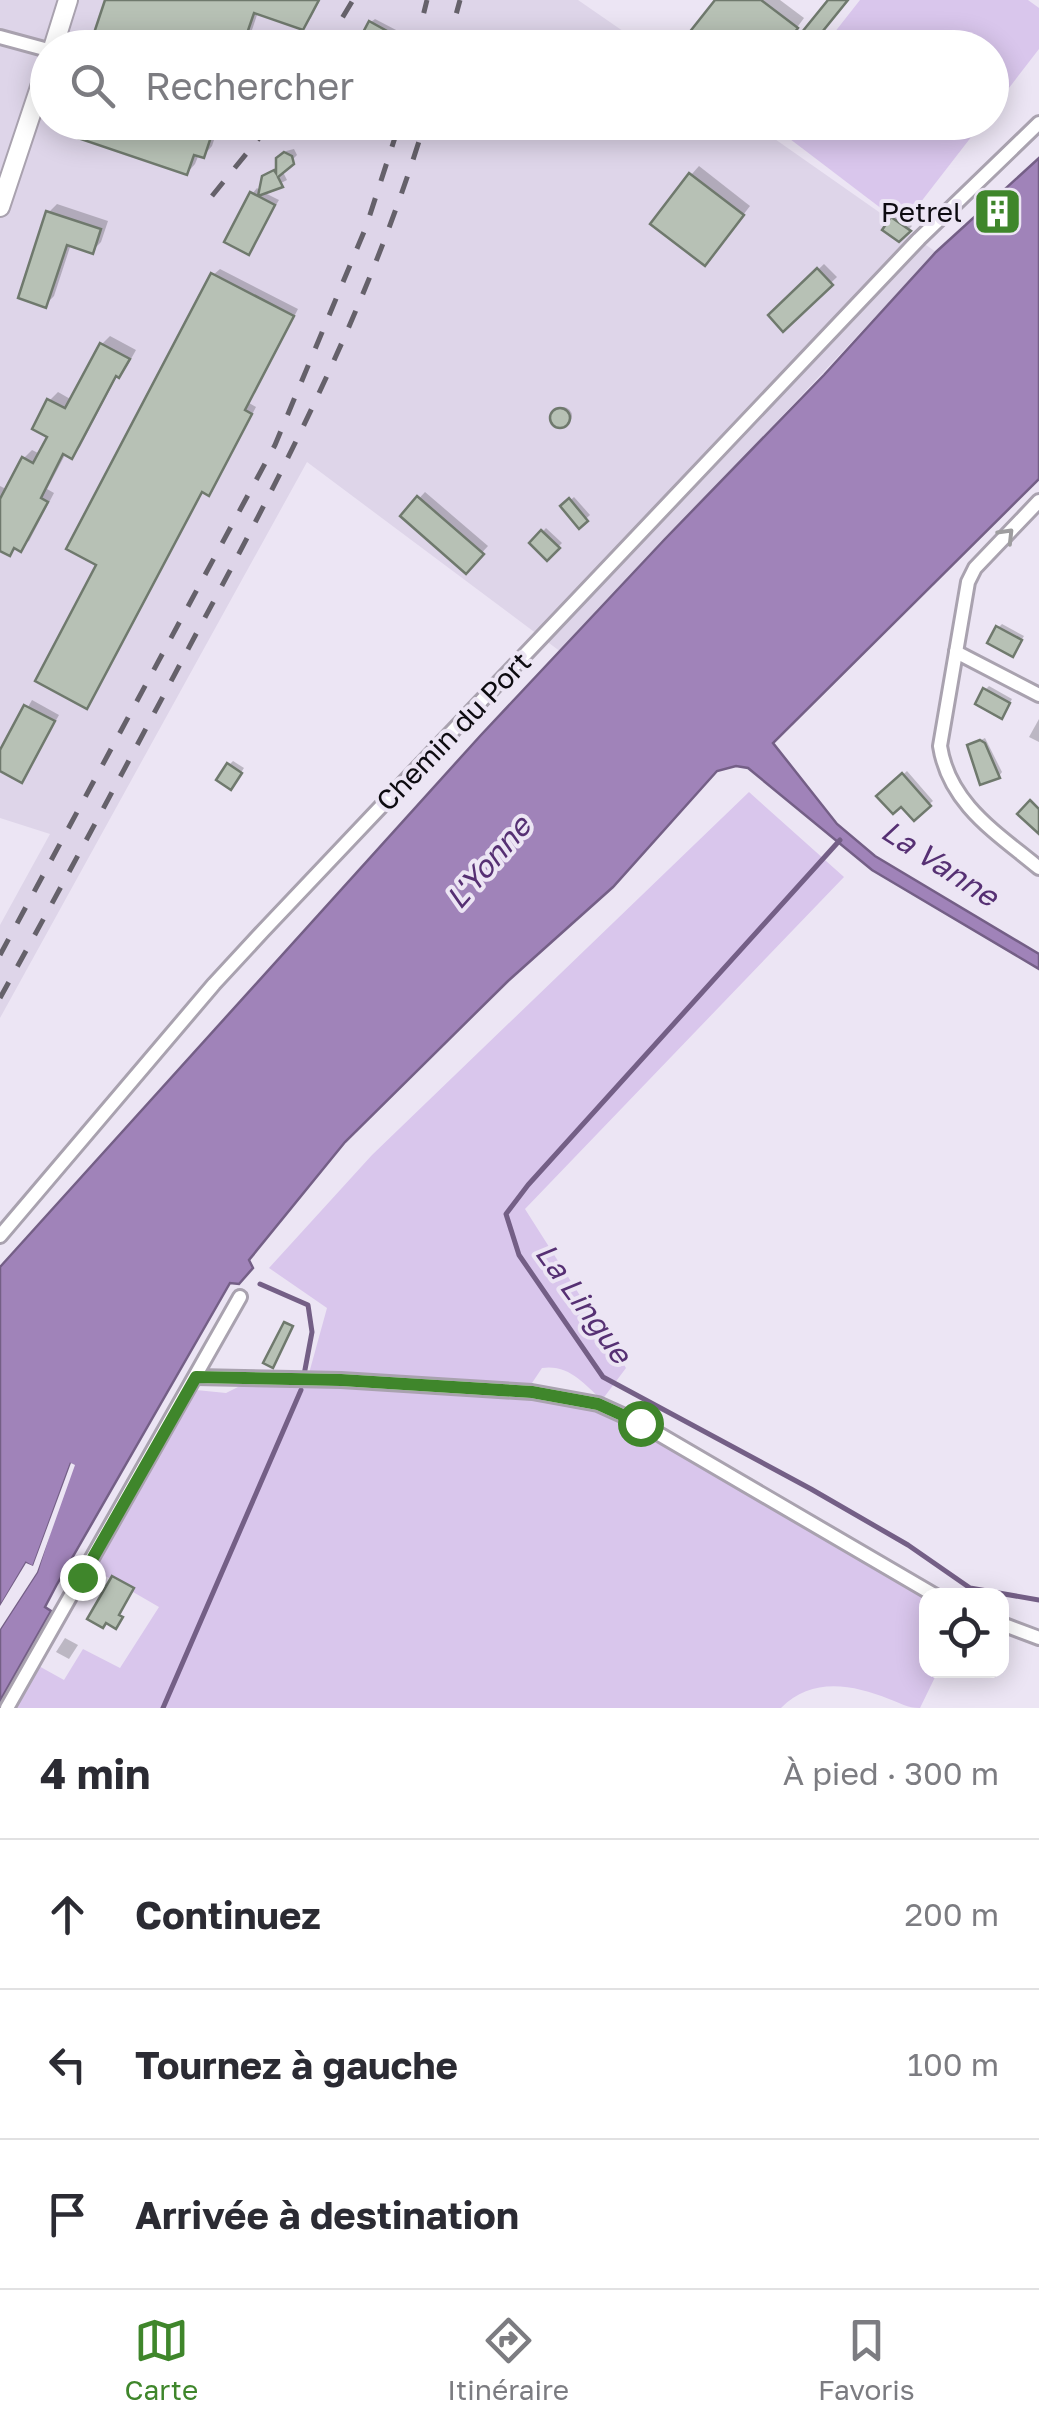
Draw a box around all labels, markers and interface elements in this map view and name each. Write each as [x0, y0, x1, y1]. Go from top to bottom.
search box [30, 30, 1009, 140]
icon: search [65, 58, 120, 113]
text: Rechercher [145, 63, 354, 108]
building icon: Petrel [971, 185, 1023, 237]
place label: Petrel [881, 195, 962, 228]
one-way arrow [995, 528, 1013, 546]
street label: Chemin du Port [369, 645, 537, 817]
water label: L'Yonne [438, 806, 540, 916]
water label: La Vanne [875, 812, 1007, 915]
water label: La Lingue [528, 1236, 641, 1372]
route start [618, 1401, 664, 1447]
route end [60, 1555, 106, 1601]
map controls [919, 1588, 1009, 1678]
button: locate [919, 1588, 1009, 1678]
text: 4 min [40, 1748, 150, 1798]
text: À pied · 300 m [783, 1754, 999, 1792]
icon: ahead [40, 1887, 95, 1942]
text: Continuez [135, 1892, 321, 1937]
text: 200 m [904, 1895, 999, 1933]
icon: left [40, 2037, 95, 2092]
text: Tournez à gauche [135, 2042, 458, 2087]
text: 100 m [907, 2045, 999, 2083]
icon: arrive [40, 2187, 95, 2242]
text: Arrivée à destination [135, 2192, 519, 2237]
tab: Carte [124, 2313, 198, 2406]
tab: Itinéraire [447, 2313, 569, 2406]
tab: Favoris [818, 2313, 915, 2406]

